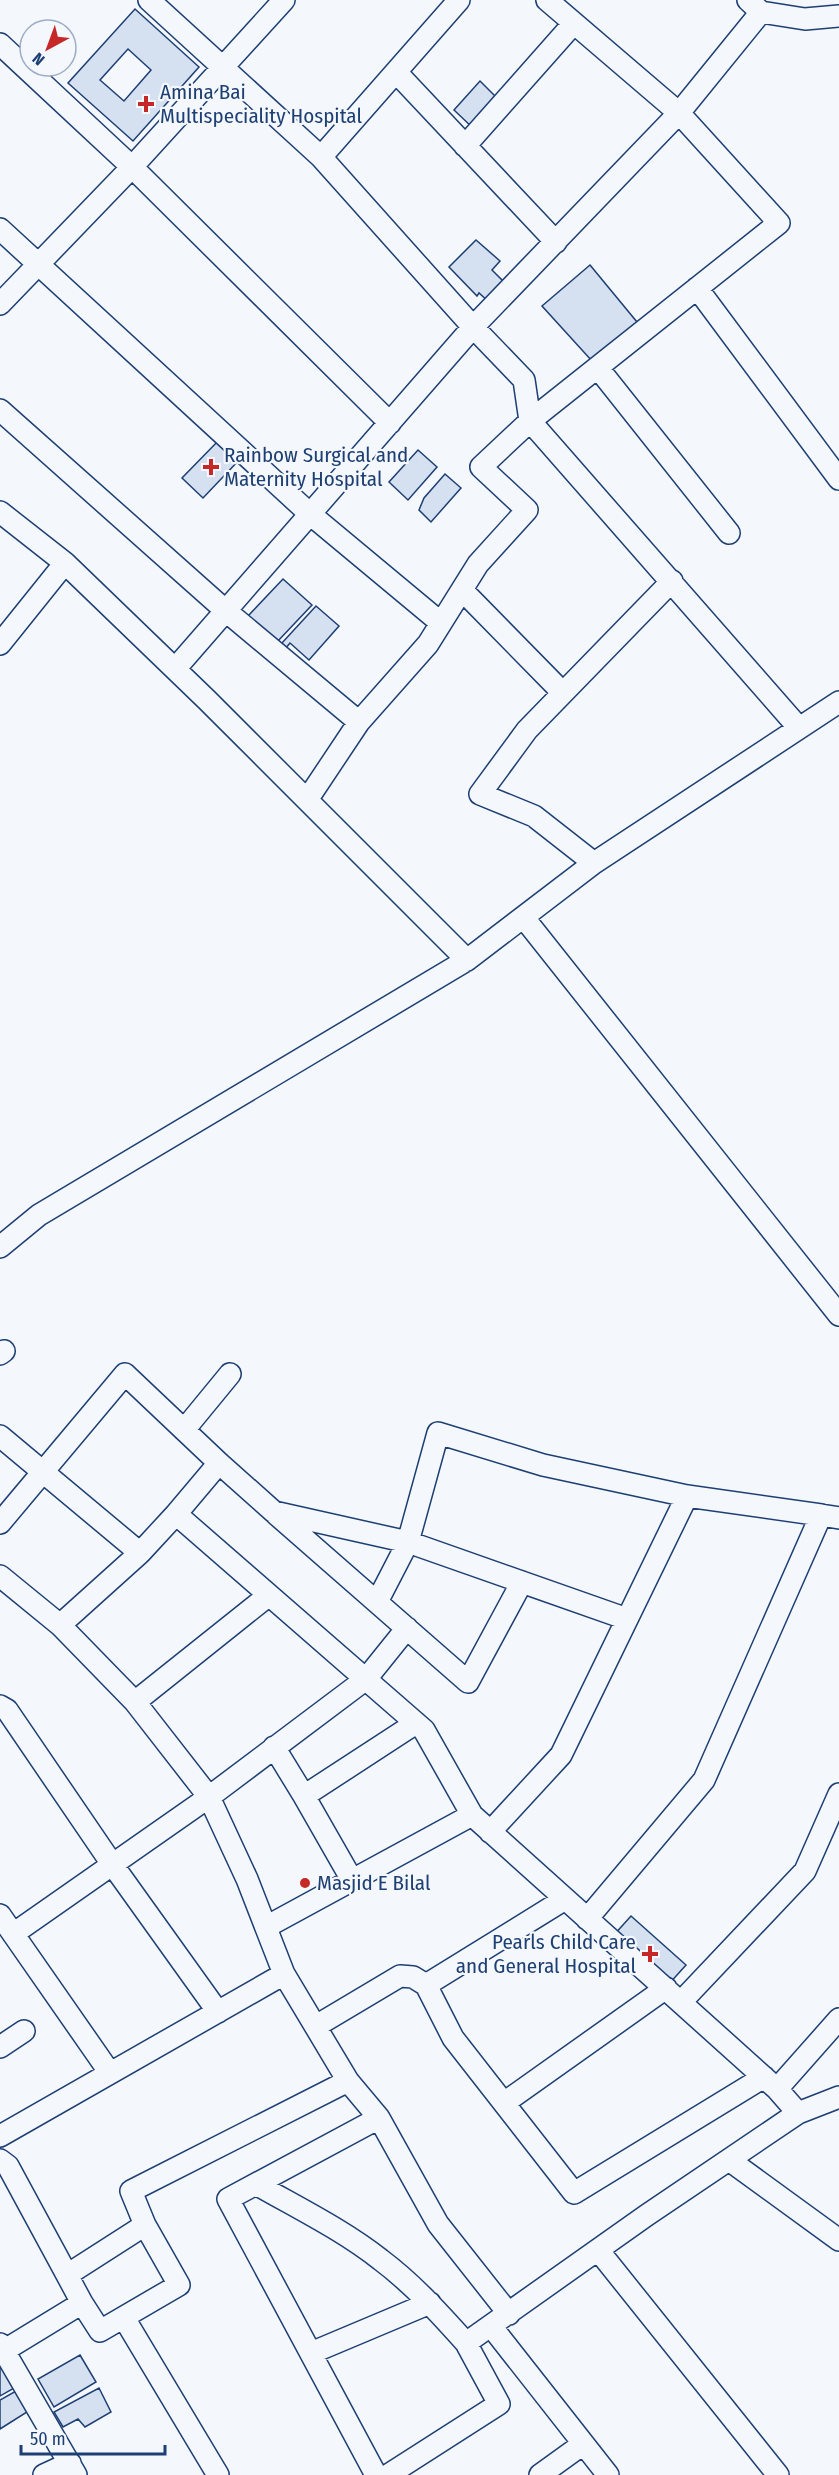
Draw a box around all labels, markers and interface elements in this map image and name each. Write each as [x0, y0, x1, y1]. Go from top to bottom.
north arrow [18, 18, 78, 78]
text: N [29, 49, 48, 69]
place label: Amina Bai Multispeciality Hospital [160, 79, 362, 129]
marker: Amina Bai Multispeciality Hospital [137, 95, 155, 113]
place label: Rainbow Surgical and Maternity Hospital [224, 442, 408, 492]
marker: Rainbow Surgical and Maternity Hospital [202, 458, 220, 476]
place label: Masjid E Bilal [317, 1870, 431, 1896]
marker: Masjid E Bilal [298, 1876, 312, 1890]
place label: Pearls Child Care and General Hospital [456, 1929, 636, 1979]
marker: Pearls Child Care and General Hospital [641, 1945, 659, 1963]
scale bar [21, 2418, 165, 2456]
text: 50 m [30, 2428, 66, 2450]

